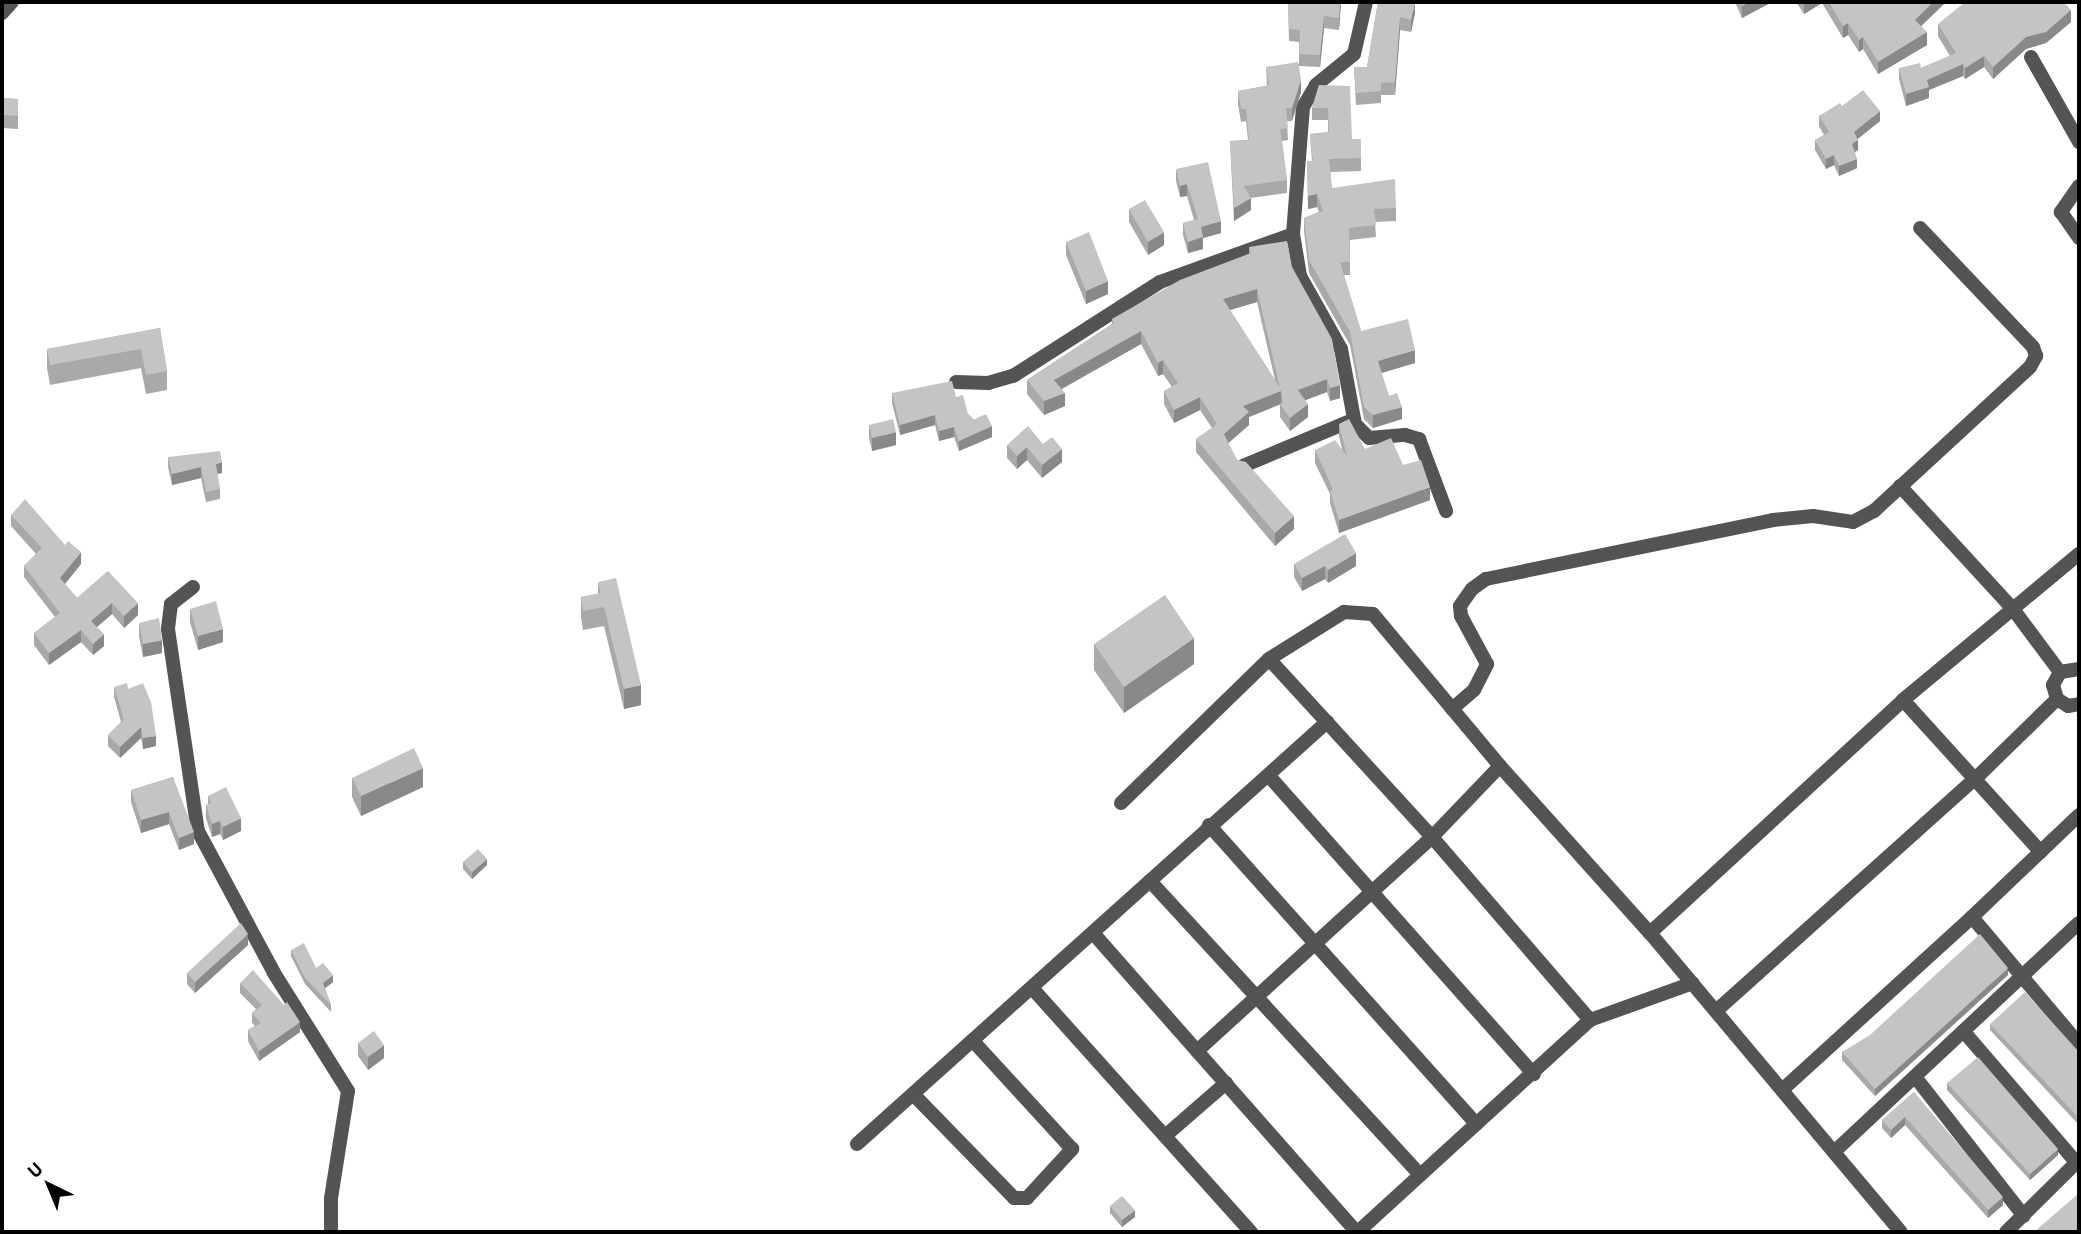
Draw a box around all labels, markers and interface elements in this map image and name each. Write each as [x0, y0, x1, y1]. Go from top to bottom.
north arrow [14, 1150, 84, 1220]
text: U [20, 1154, 49, 1184]

